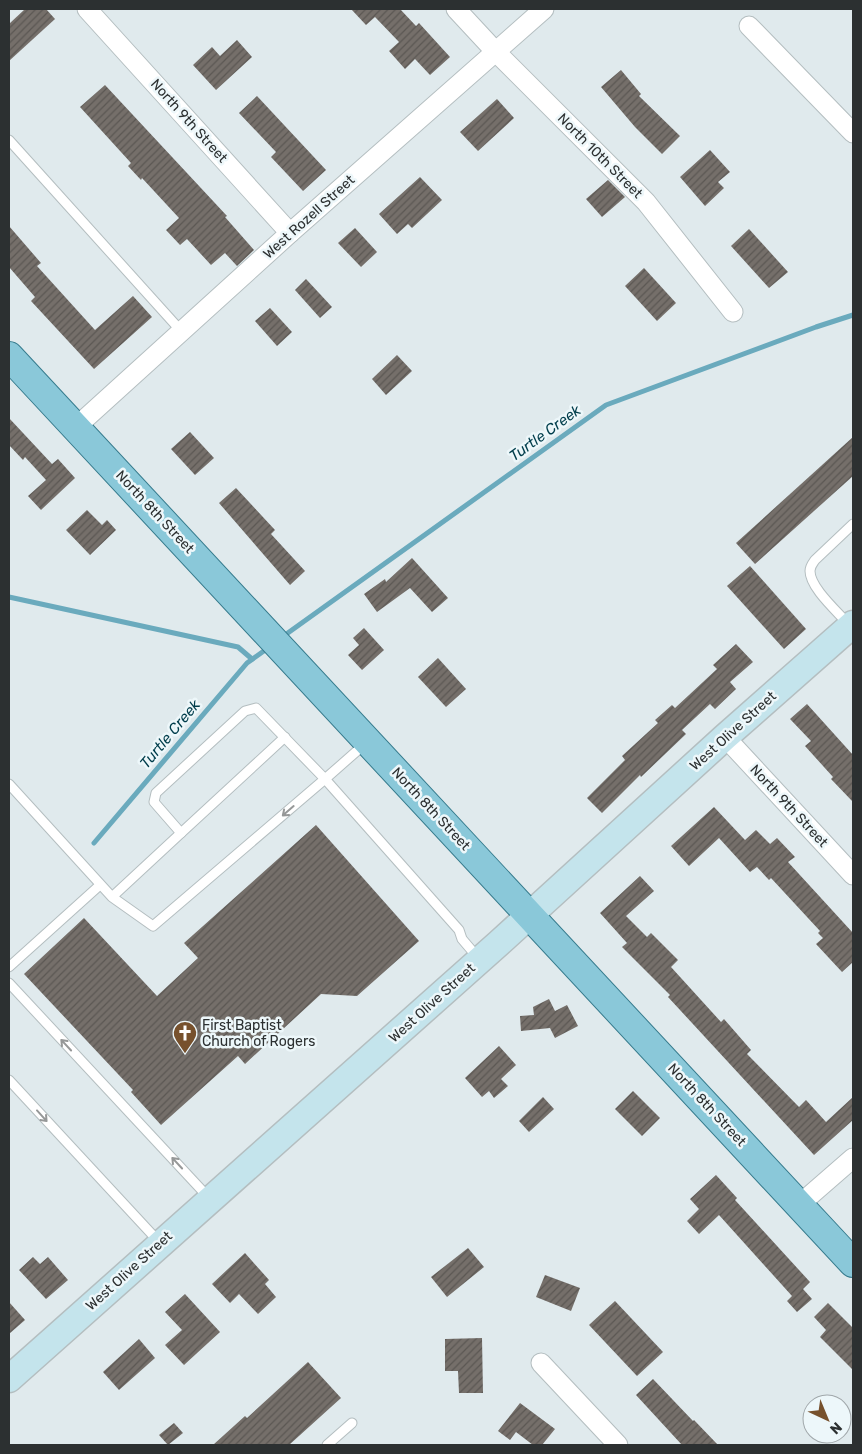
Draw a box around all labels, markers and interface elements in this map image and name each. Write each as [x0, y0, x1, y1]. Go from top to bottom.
street label: North 9th Street [147, 76, 231, 167]
street label: North 10th Street [554, 110, 646, 202]
street label: West Rozell Street [260, 171, 359, 263]
water label: Turtle Creek [506, 401, 585, 465]
street label: North 8th Street [112, 467, 198, 557]
street label: West Olive Street [686, 687, 780, 774]
water label: Turtle Creek [136, 696, 204, 772]
street label: North 9th Street [746, 761, 832, 851]
street label: North 8th Street [388, 764, 474, 854]
one-way arrow [282, 805, 295, 816]
street label: West Olive Street [385, 959, 479, 1046]
place label: First Baptist Church of Rogers [202, 1017, 315, 1050]
church icon: First Baptist Church of Rogers [172, 1020, 198, 1054]
one-way arrow [60, 1038, 72, 1051]
street label: North 8th Street [664, 1060, 750, 1150]
one-way arrow [36, 1110, 48, 1123]
one-way arrow [171, 1157, 183, 1170]
street label: West Olive Street [82, 1227, 176, 1314]
north arrow [802, 1394, 852, 1444]
text: N [826, 1418, 845, 1438]

